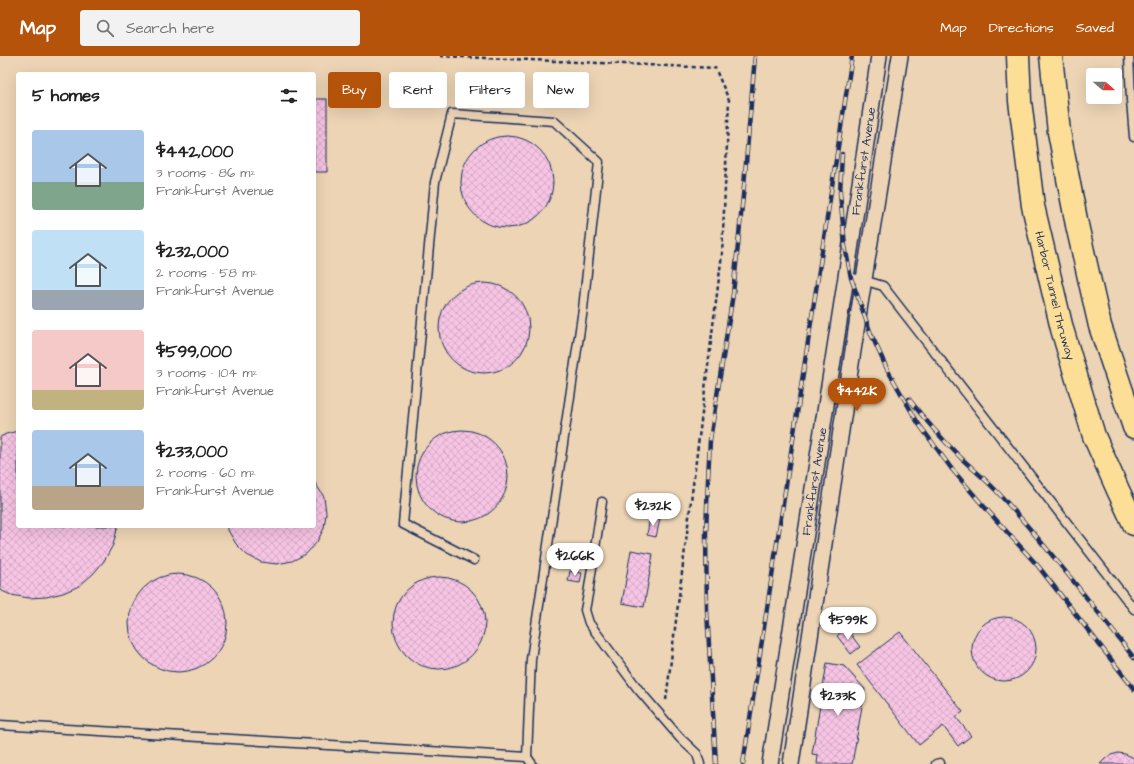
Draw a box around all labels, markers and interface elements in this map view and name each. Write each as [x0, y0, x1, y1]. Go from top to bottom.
search box [80, 10, 360, 46]
text: Map [20, 15, 56, 42]
icon: search [94, 17, 116, 39]
text: Search here [126, 18, 215, 39]
text: Map [940, 18, 967, 38]
text: Directions [989, 18, 1054, 38]
text: Saved [1076, 18, 1114, 38]
north arrow [1086, 68, 1122, 104]
map controls [1086, 68, 1122, 104]
chip: Buy [328, 72, 381, 108]
chip: Rent [389, 72, 447, 108]
chip: Filters [455, 72, 525, 108]
chip: New [533, 72, 589, 108]
text: 5 homes [32, 84, 100, 108]
icon: filters [278, 85, 300, 107]
street label: Frankfurst Avenue [847, 106, 880, 216]
text: $442,000 [156, 140, 234, 164]
icon: home [64, 146, 112, 194]
text: 3 rooms · 86 m² [156, 164, 255, 182]
text: Frankfurst Avenue [156, 182, 274, 200]
street label: Harbor Tunnel Thruway [1030, 229, 1079, 363]
text: $232,000 [156, 240, 229, 264]
icon: home [64, 246, 112, 294]
text: 2 rooms · 58 m² [156, 264, 257, 282]
text: Frankfurst Avenue [156, 282, 274, 300]
text: $599,000 [156, 340, 232, 364]
icon: home [64, 346, 112, 394]
text: 3 rooms · 104 m² [156, 364, 257, 382]
pin: $442K [829, 378, 885, 412]
text: Frankfurst Avenue [156, 382, 274, 400]
text: $442K [837, 382, 877, 400]
street label: Frankfurst Avenue [798, 426, 831, 537]
text: $233,000 [156, 440, 228, 464]
icon: home [64, 446, 112, 494]
text: 2 rooms · 60 m² [156, 464, 256, 482]
text: Frankfurst Avenue [156, 482, 274, 500]
pin: $232K [625, 493, 681, 527]
text: $232K [635, 497, 671, 515]
pin: $266K [547, 543, 603, 577]
text: $266K [556, 547, 594, 565]
pin: $599K [820, 607, 876, 641]
text: $599K [828, 611, 868, 629]
pin: $233K [810, 683, 866, 717]
text: $233K [820, 687, 856, 705]

